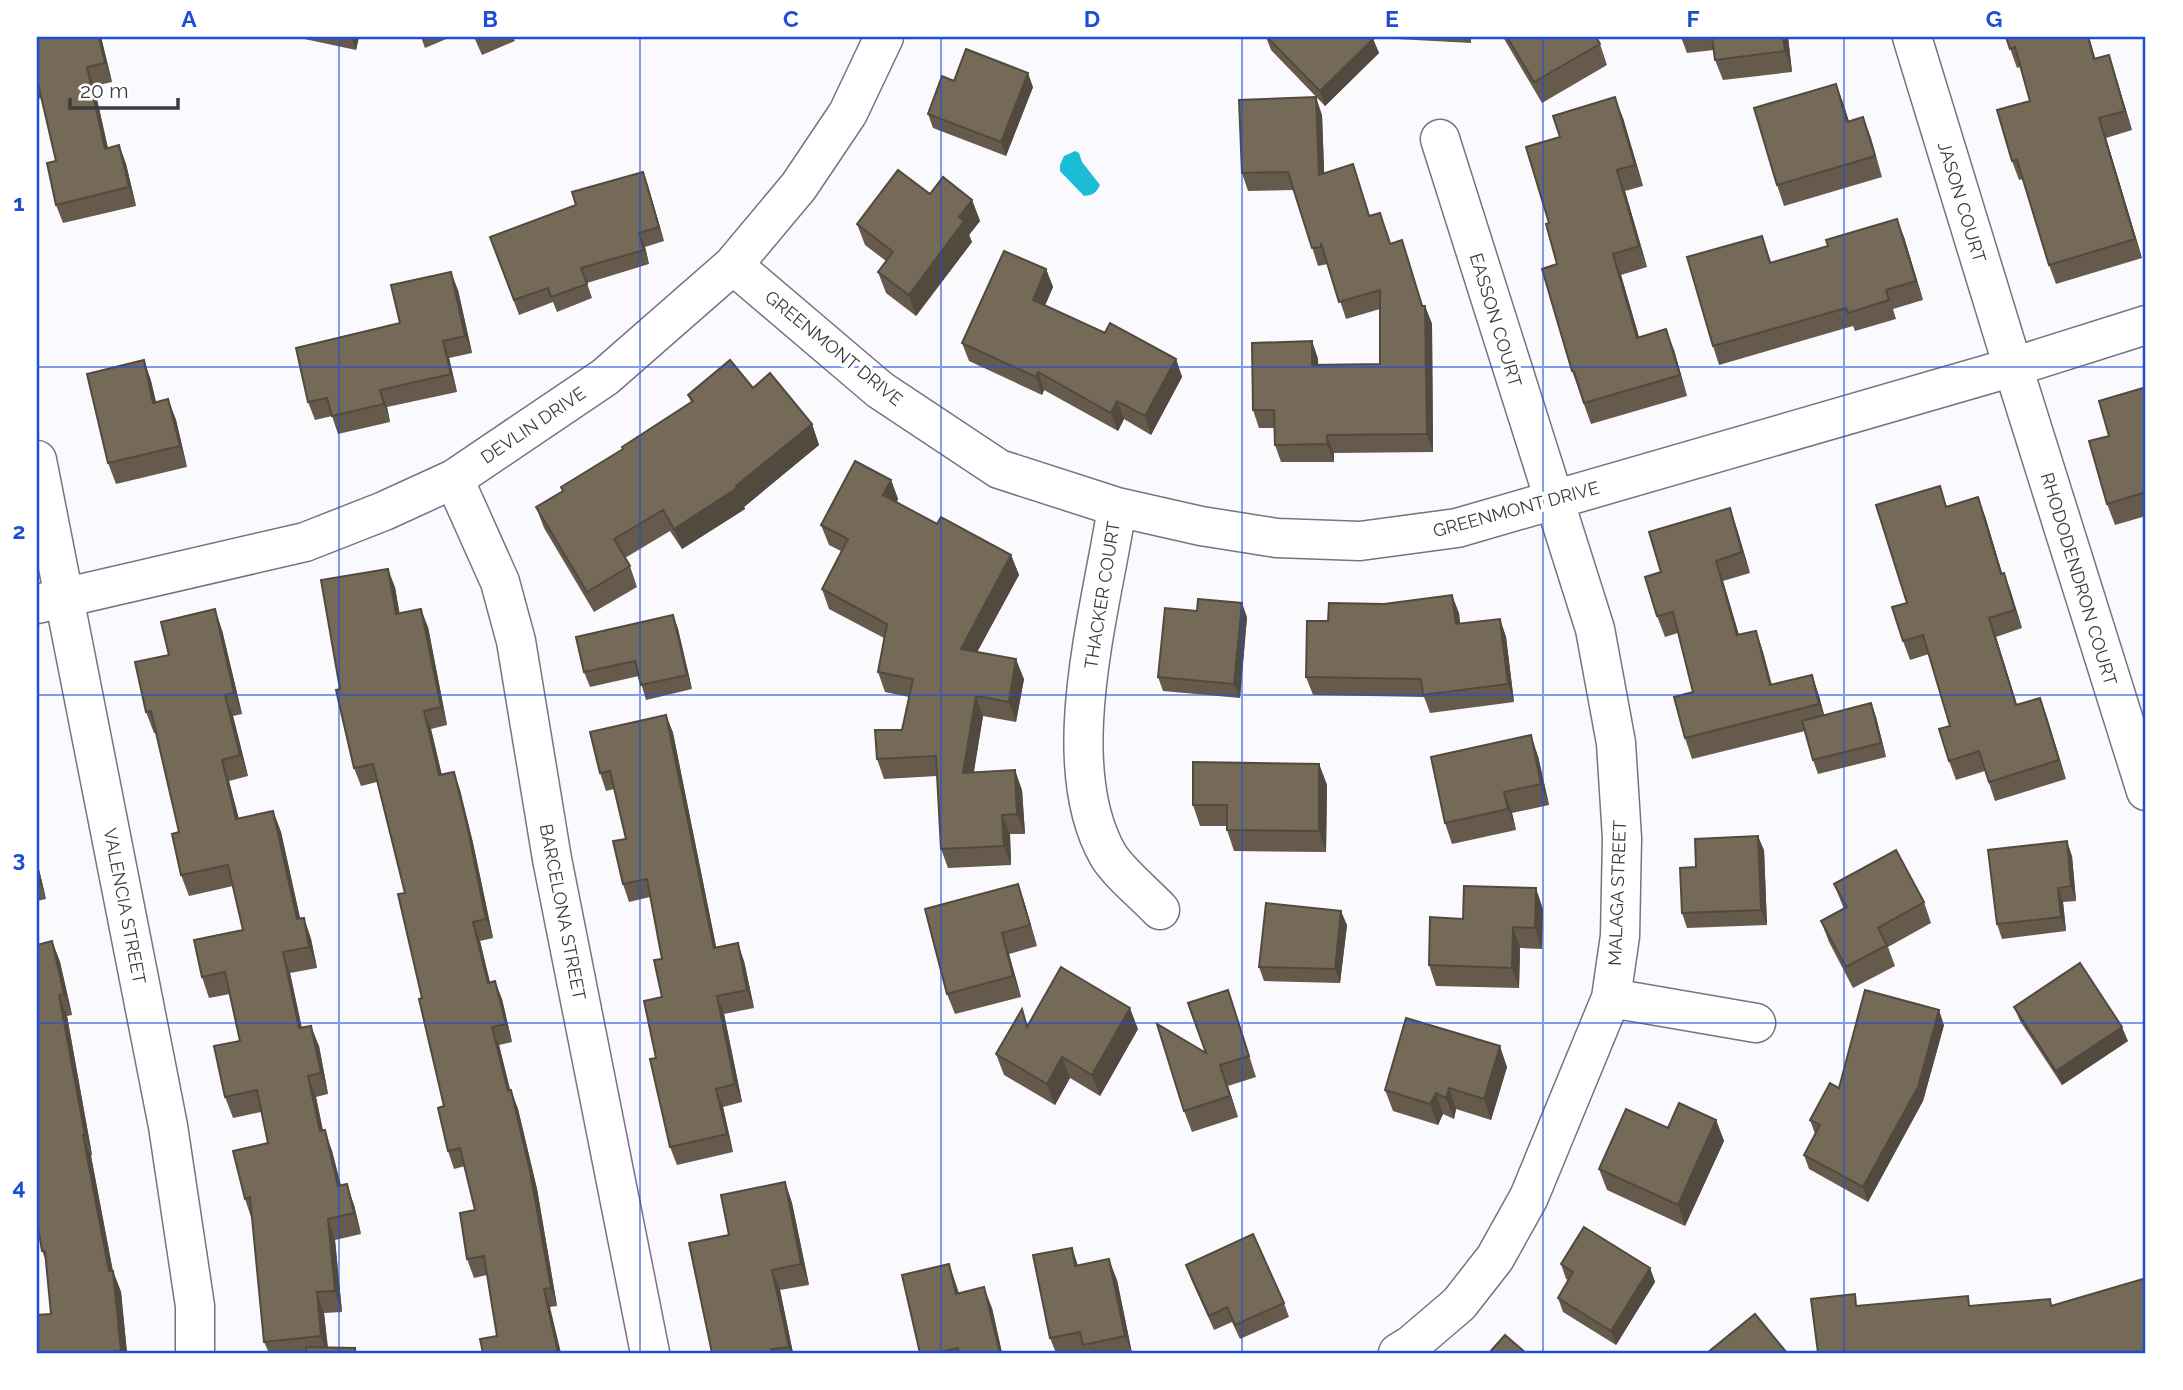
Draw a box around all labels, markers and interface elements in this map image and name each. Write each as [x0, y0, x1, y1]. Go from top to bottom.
text: A [181, 5, 197, 32]
text: B [482, 5, 498, 32]
text: C [783, 5, 799, 32]
text: D [1084, 5, 1100, 32]
text: E [1385, 5, 1399, 32]
text: F [1686, 5, 1700, 32]
text: G [1986, 5, 2002, 32]
scale bar [70, 66, 178, 110]
text: 20 m [80, 78, 128, 103]
street label: JASON COURT [1934, 139, 1990, 265]
text: 1 [13, 189, 25, 216]
street label: EASSON COURT [1466, 251, 1526, 389]
street label: GREENMONT DRIVE [761, 286, 907, 410]
street label: DEVLIN DRIVE [477, 382, 589, 468]
street label: RHODODENDRON COURT [2037, 470, 2121, 688]
street label: GREENMONT DRIVE [1431, 477, 1601, 541]
text: 2 [13, 517, 25, 544]
street label: THACKER COURT [1080, 520, 1124, 670]
street label: MALAGA STREET [1604, 820, 1630, 966]
street label: BARCELONA STREET [536, 822, 590, 1002]
street label: VALENCIA STREET [100, 826, 150, 986]
text: 3 [13, 845, 25, 872]
text: 4 [12, 1173, 26, 1200]

